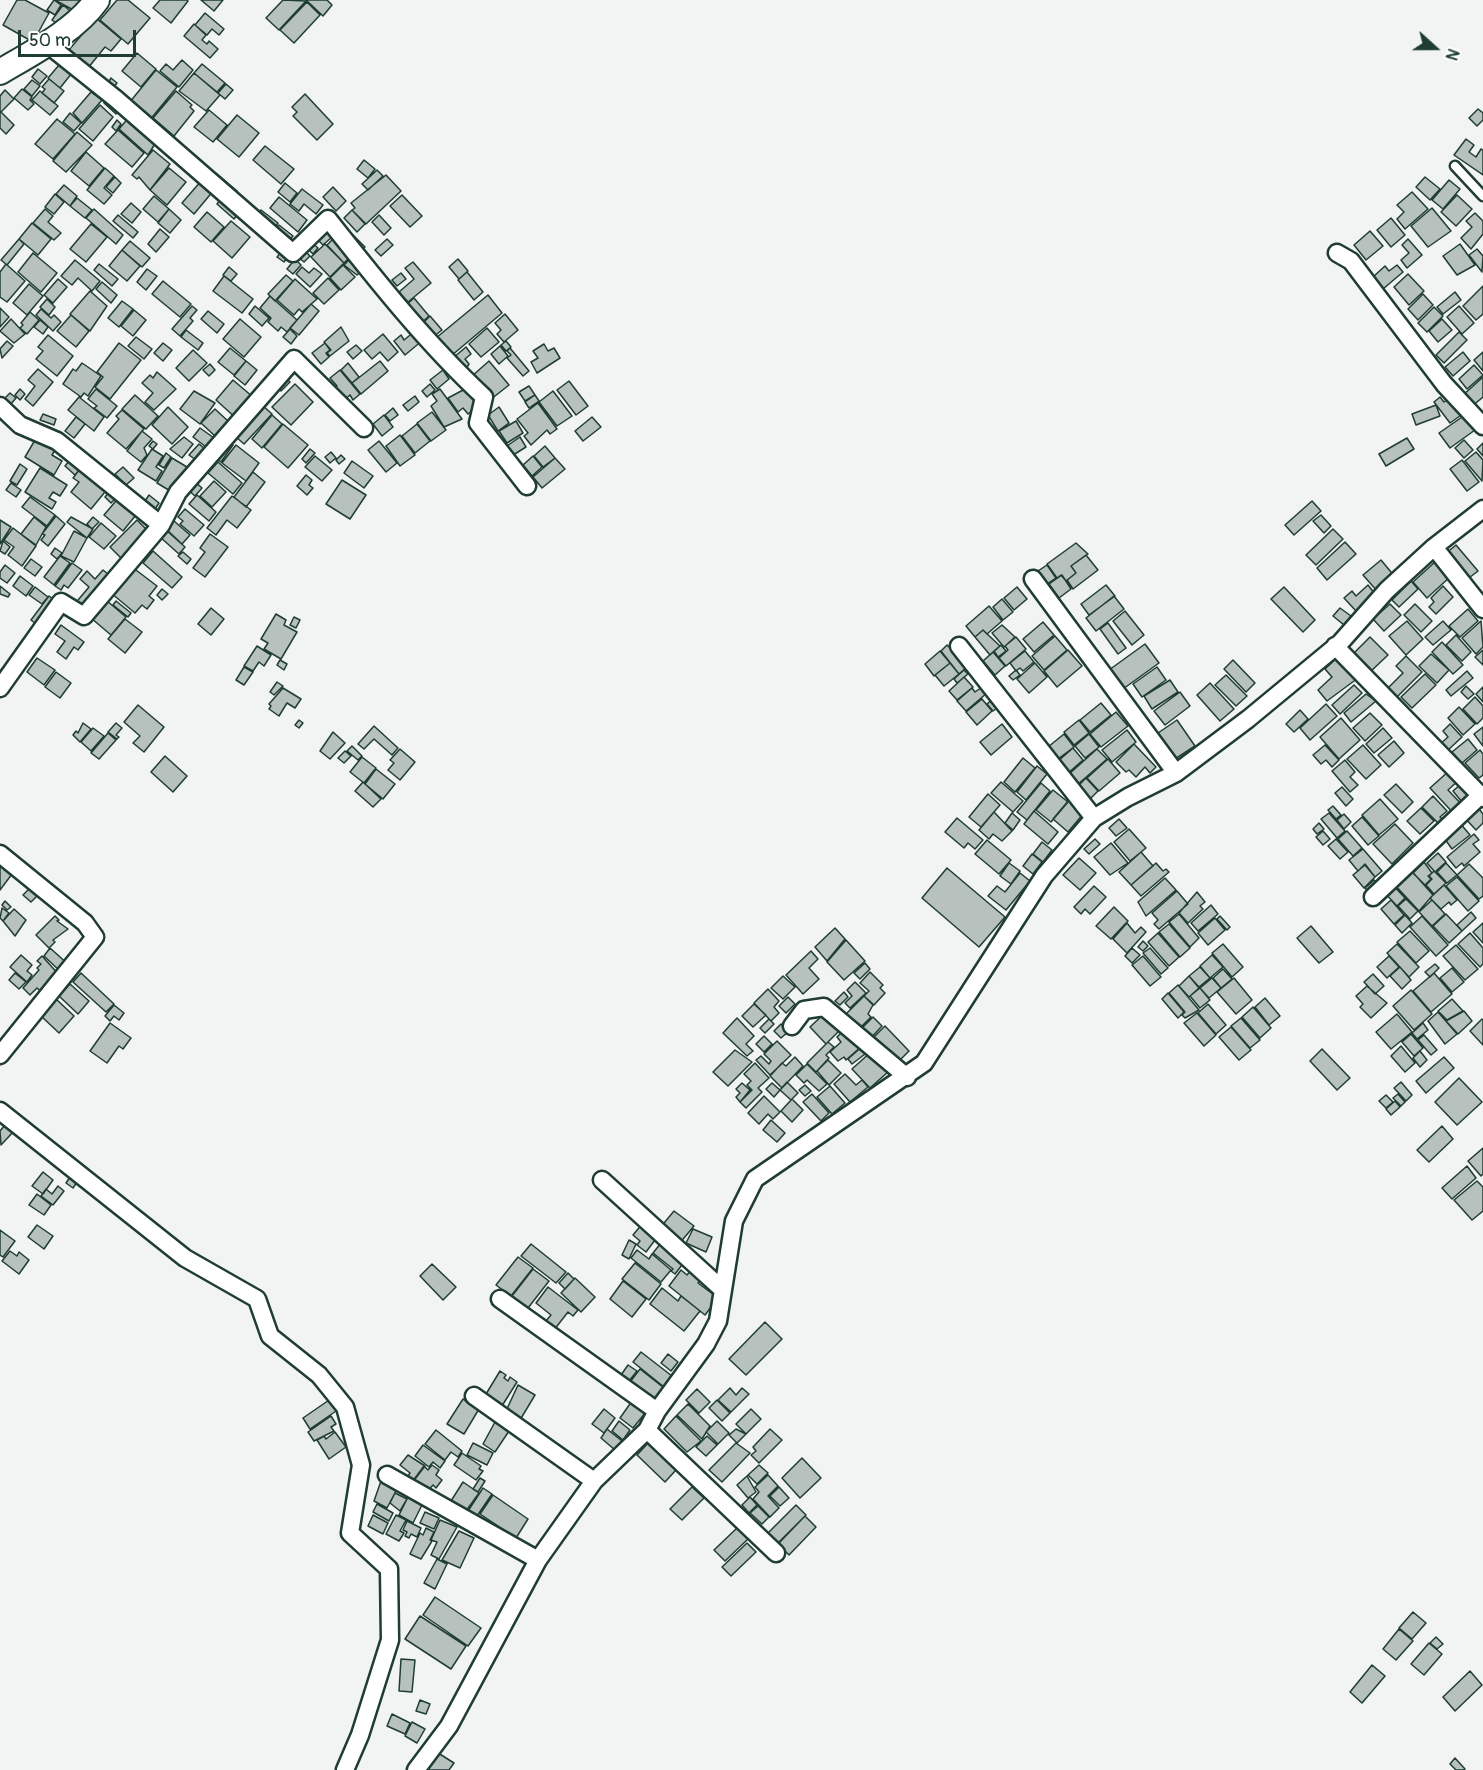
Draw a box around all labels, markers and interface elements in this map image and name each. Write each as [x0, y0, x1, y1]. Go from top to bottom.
scale bar [21, 18, 140, 56]
north arrow [1405, 18, 1465, 78]
text: 50 m [29, 29, 71, 52]
text: N [1441, 46, 1463, 63]

